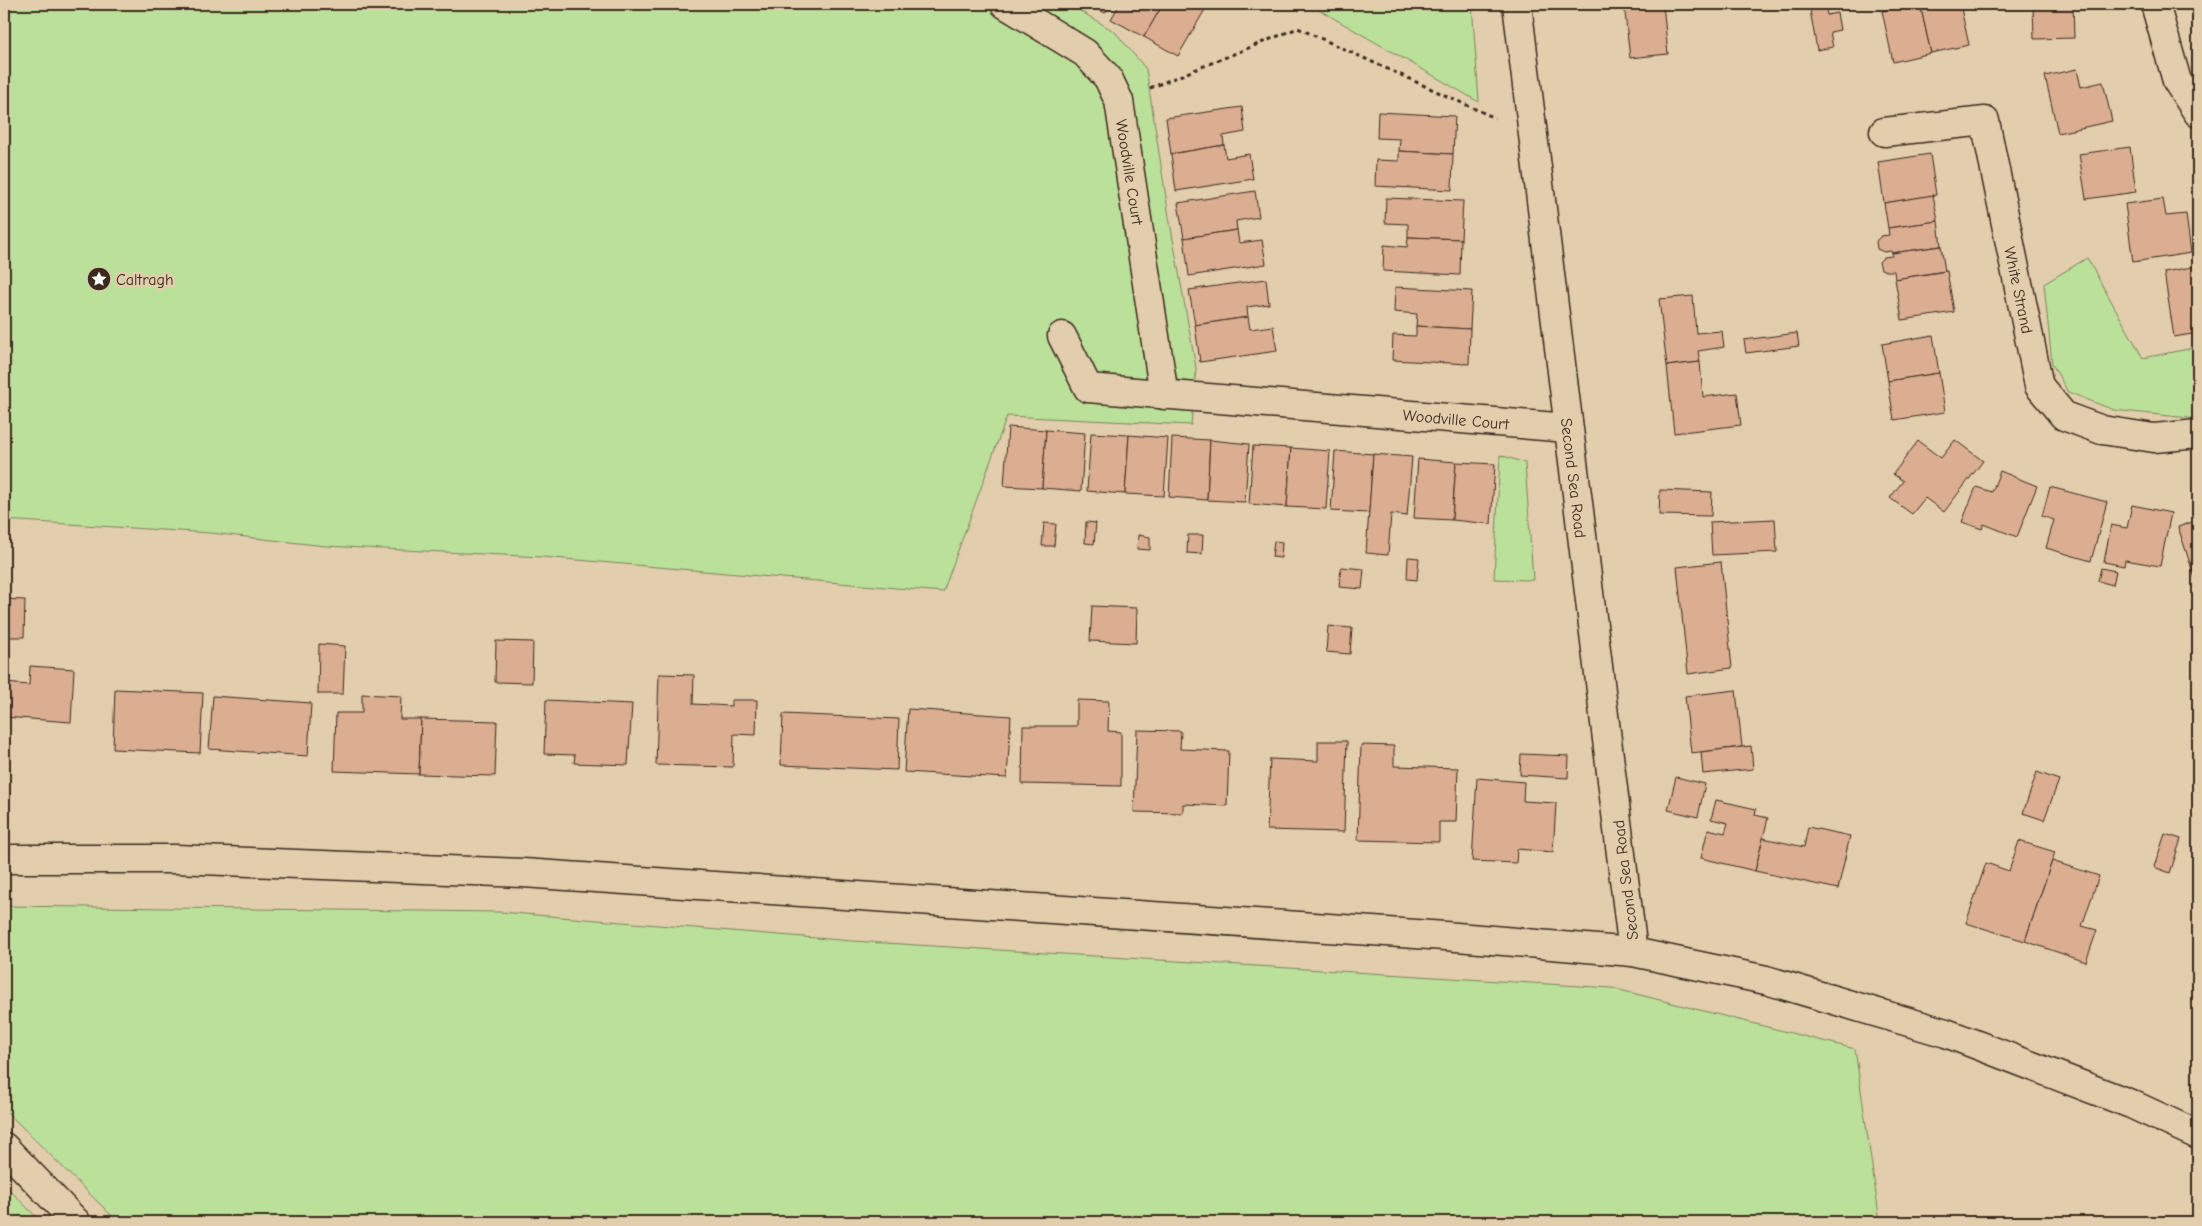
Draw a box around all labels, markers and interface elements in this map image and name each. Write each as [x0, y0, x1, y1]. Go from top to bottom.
street label: Woodville Court [1112, 118, 1146, 227]
street label: White Strand [2000, 245, 2036, 335]
place icon: Caltragh [86, 266, 112, 292]
place label: Caltragh [116, 271, 174, 289]
street label: Woodville Court [1402, 406, 1510, 434]
street label: Second Sea Road [1557, 417, 1589, 539]
street label: Second Sea Road [1610, 819, 1642, 941]

